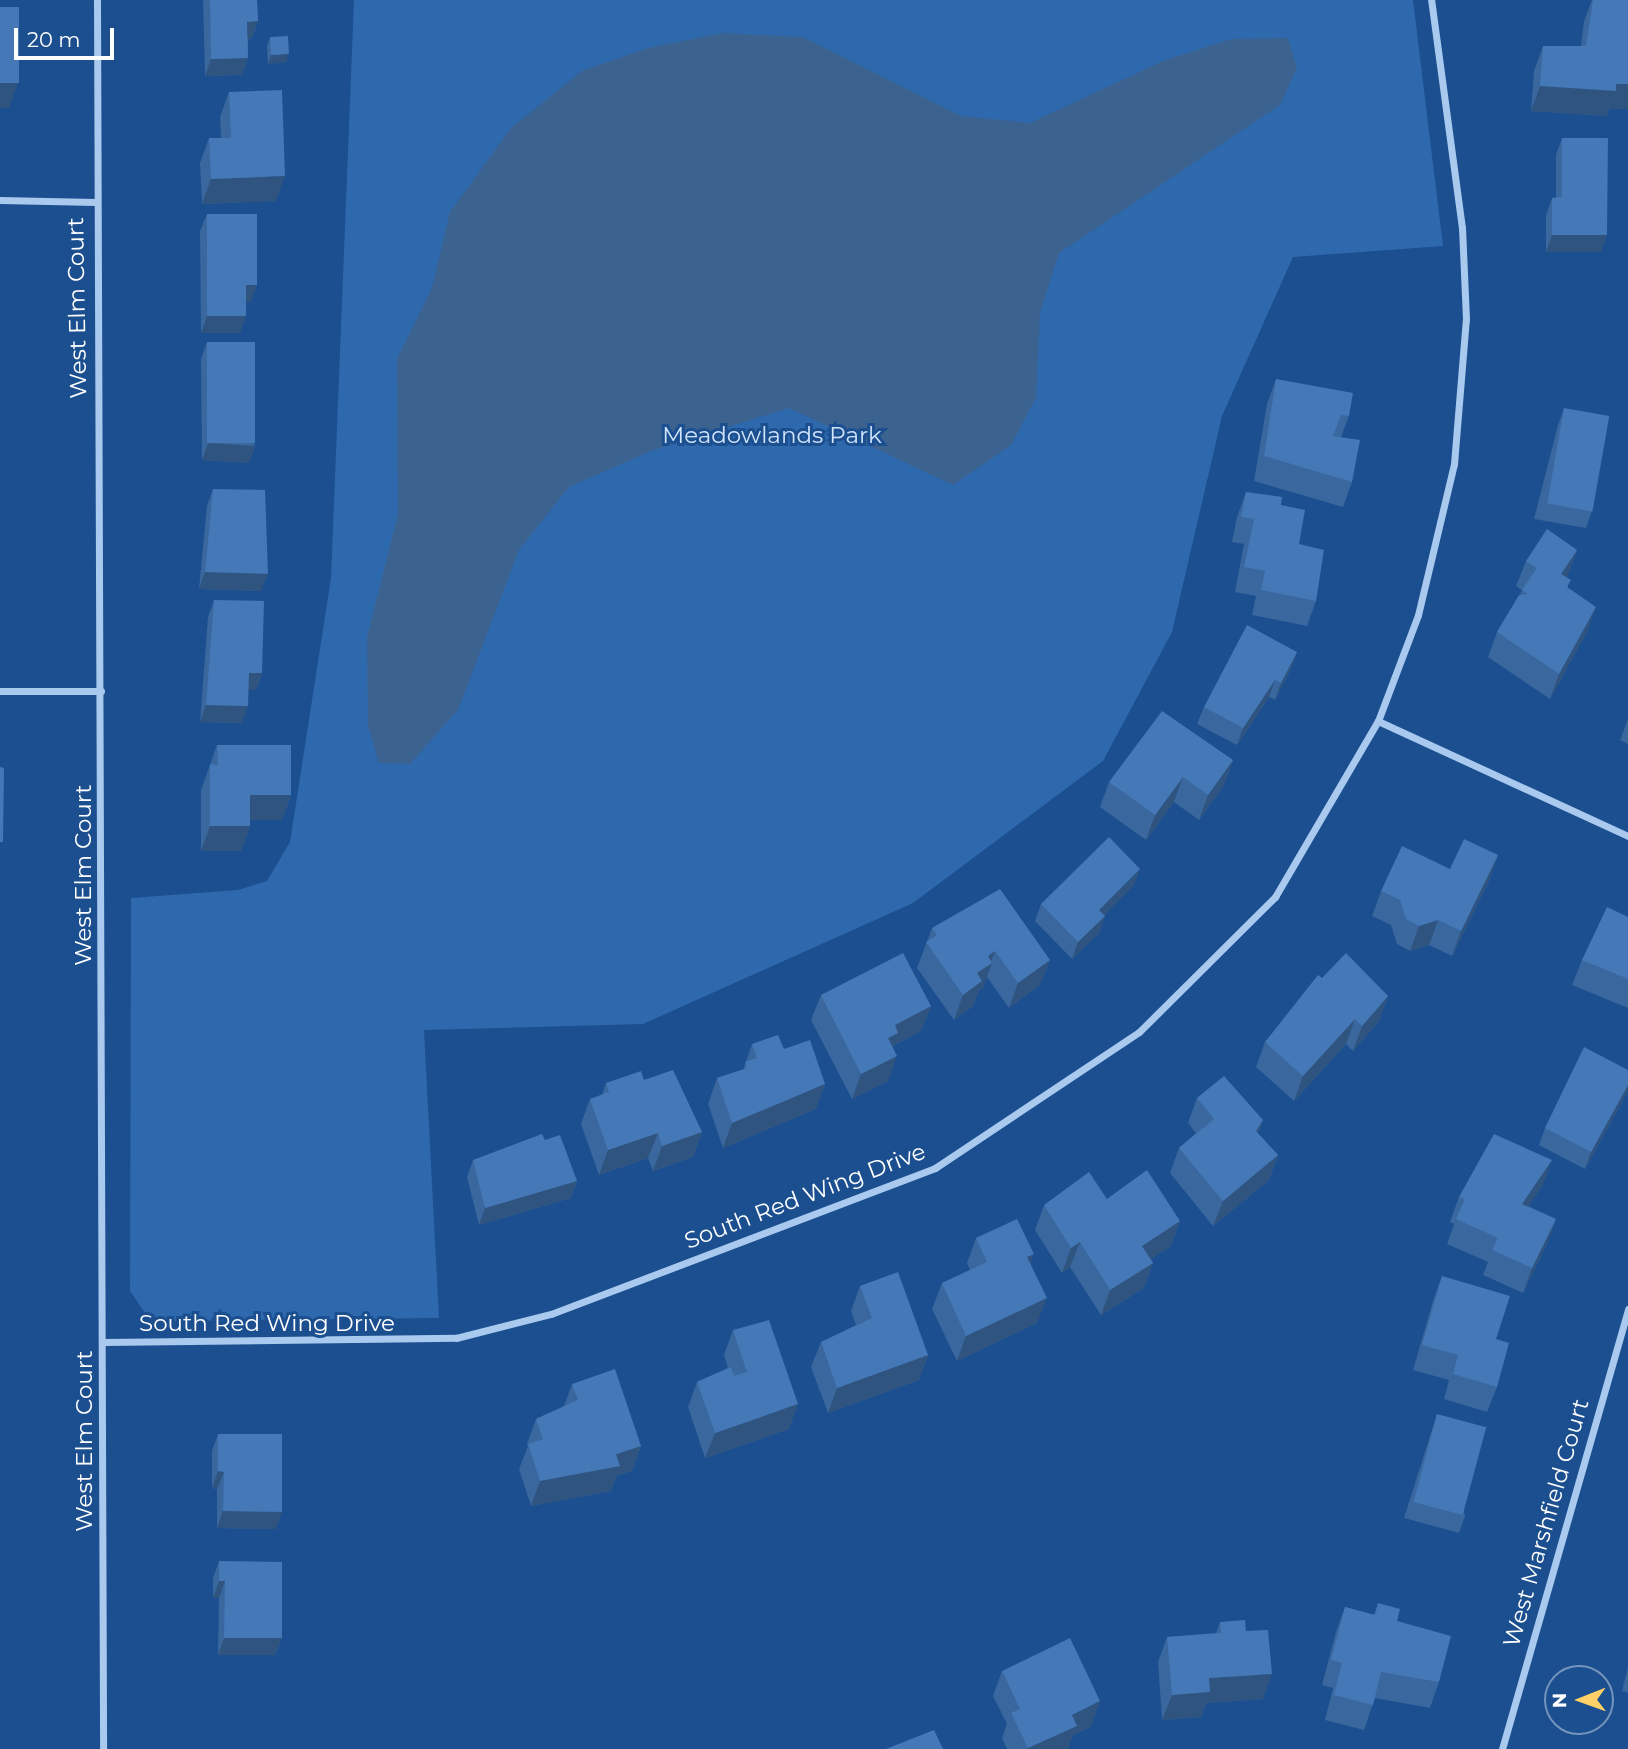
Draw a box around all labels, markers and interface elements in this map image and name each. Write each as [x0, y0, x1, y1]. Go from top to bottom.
scale bar [18, 14, 117, 58]
text: 20 m [27, 27, 81, 52]
street label: West Elm Court [62, 217, 92, 399]
park label: Meadowlands Park [662, 421, 882, 449]
street label: West Elm Court [69, 784, 97, 966]
street label: South Red Wing Drive [681, 1137, 929, 1255]
street label: South Red Wing Drive [139, 1309, 395, 1337]
street label: West Elm Court [70, 1350, 98, 1532]
street label: West Marshfield Court [1497, 1396, 1595, 1650]
north arrow [1544, 1665, 1614, 1735]
text: N [1548, 1692, 1571, 1708]

